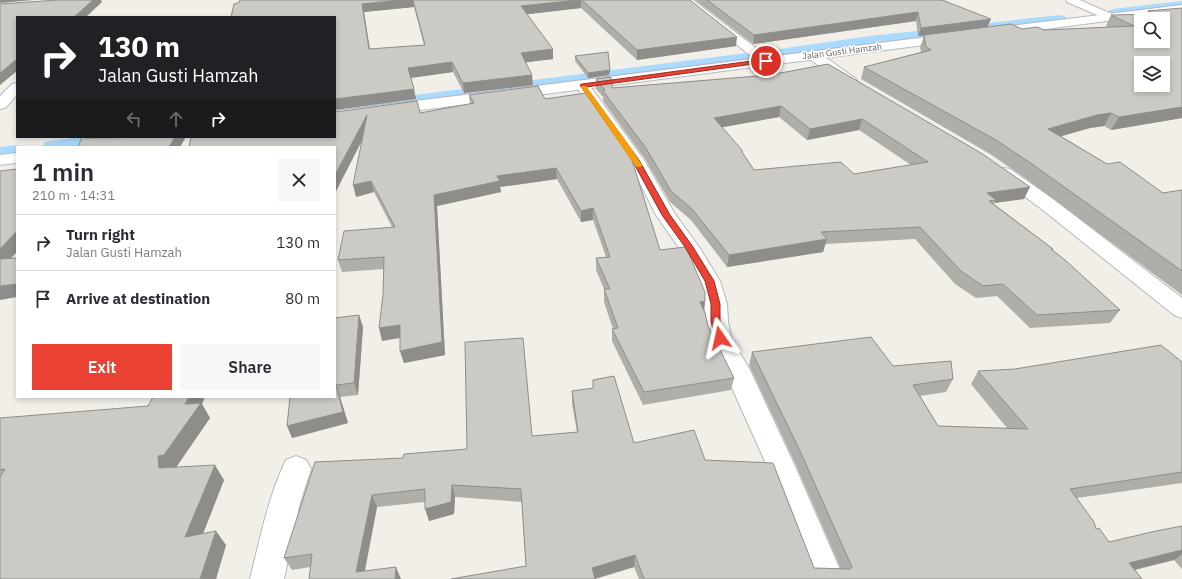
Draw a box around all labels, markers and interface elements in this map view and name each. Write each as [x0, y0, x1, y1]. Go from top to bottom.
map controls [1134, 12, 1170, 92]
button: search [1134, 12, 1170, 48]
text: 130 m [98, 28, 180, 65]
icon: right [32, 32, 84, 84]
street label: Jalan Gusti Hamzah [802, 41, 882, 61]
pin [749, 44, 783, 78]
icon: arrive [755, 50, 777, 72]
button: layers [1134, 56, 1170, 92]
text: Jalan Gusti Hamzah [98, 64, 258, 87]
icon: left [123, 108, 145, 130]
icon: ahead [165, 108, 187, 130]
icon: right [207, 108, 229, 130]
text: 1 min [32, 156, 94, 188]
button: close [278, 159, 320, 201]
text: 210 m · 14:31 [32, 187, 115, 204]
text: Turn right [66, 225, 135, 244]
icon: right [32, 232, 54, 254]
text: 130 m [276, 233, 320, 252]
text: Jalan Gusti Hamzah [66, 244, 182, 261]
icon: arrive [32, 288, 54, 310]
text: Arrive at destination [66, 289, 210, 308]
text: 80 m [285, 289, 320, 308]
position arrow [699, 317, 741, 359]
button: Exit [32, 344, 172, 390]
button: Share [180, 344, 320, 390]

